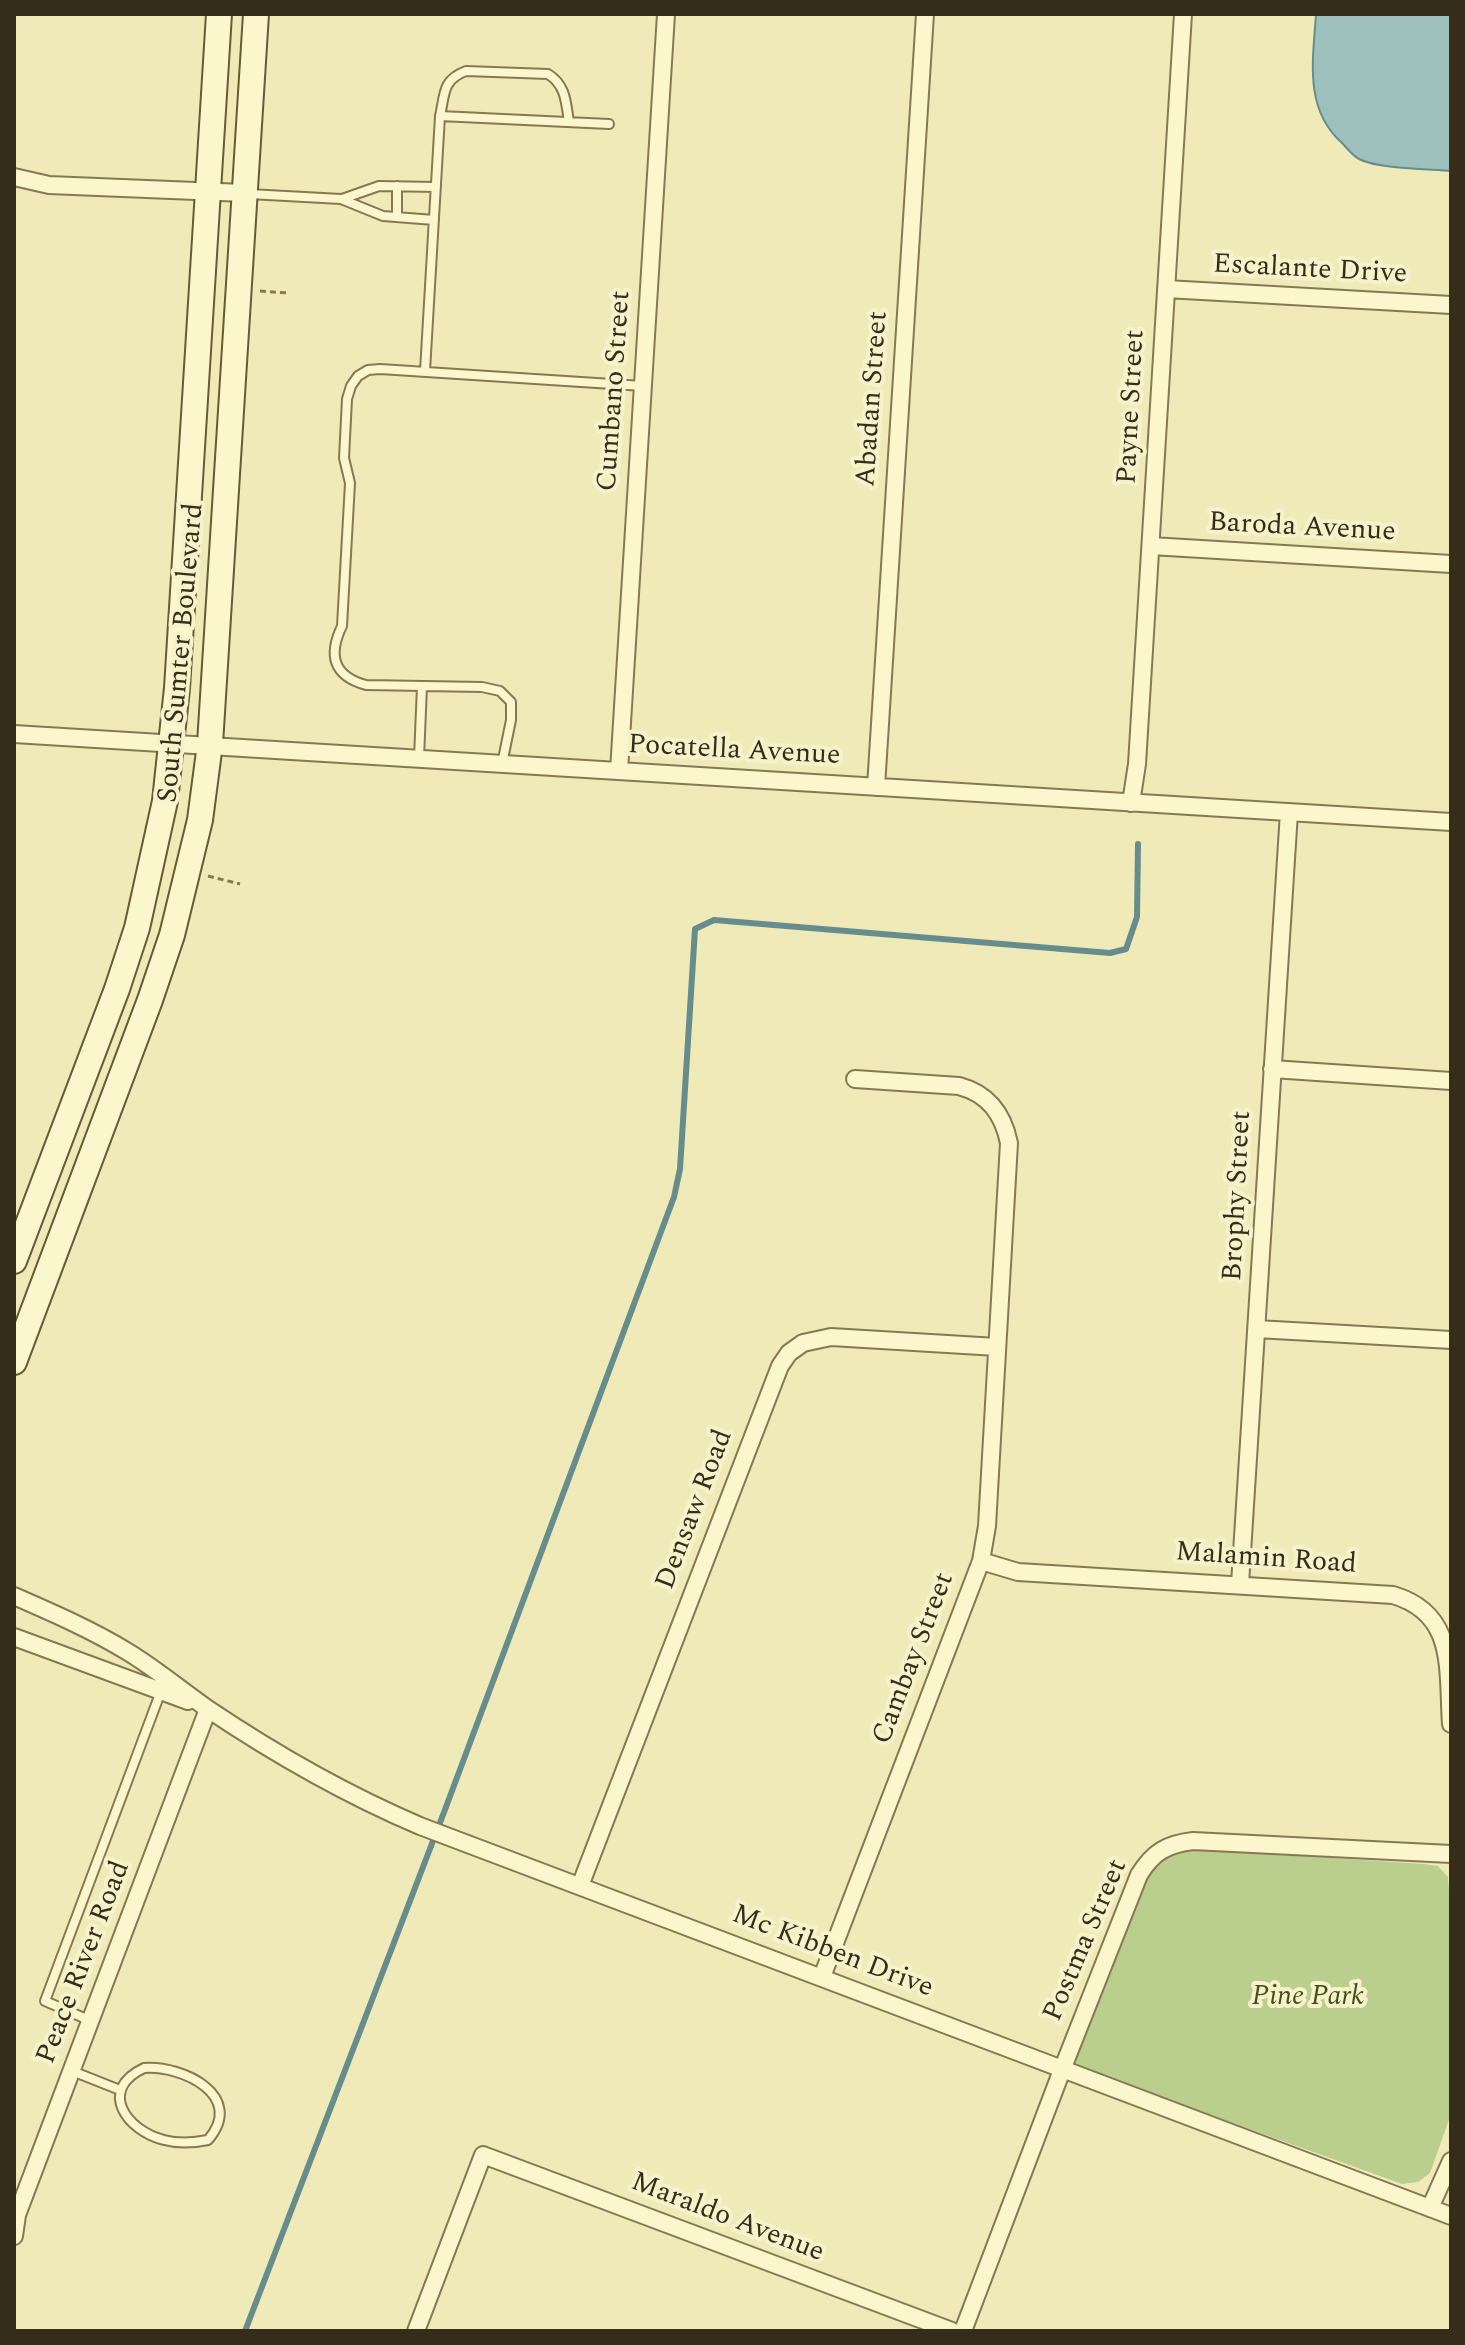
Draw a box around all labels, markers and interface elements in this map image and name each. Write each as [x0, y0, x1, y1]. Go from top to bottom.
street label: Escalante Drive [1212, 249, 1408, 293]
street label: Cumbano Street [592, 289, 640, 493]
street label: Abadan Street [851, 310, 897, 488]
street label: Payne Street [1112, 329, 1154, 485]
street label: South Sumter Boulevard [153, 502, 213, 804]
street label: Baroda Avenue [1208, 507, 1396, 551]
street label: Pocatella Avenue [627, 730, 841, 774]
street label: Brophy Street [1218, 1110, 1260, 1282]
street label: Densaw Road [650, 1425, 742, 1595]
street label: Malamin Road [1174, 1537, 1358, 1583]
street label: Cambay Street [867, 1568, 963, 1750]
street label: Postma Street [1038, 1855, 1136, 2027]
street label: Peace River Road [31, 1857, 139, 2069]
street label: Mc Kibben Drive [727, 1899, 937, 2007]
park label: Pine Park [1252, 1982, 1364, 2016]
street label: Maraldo Avenue [626, 2167, 828, 2271]

